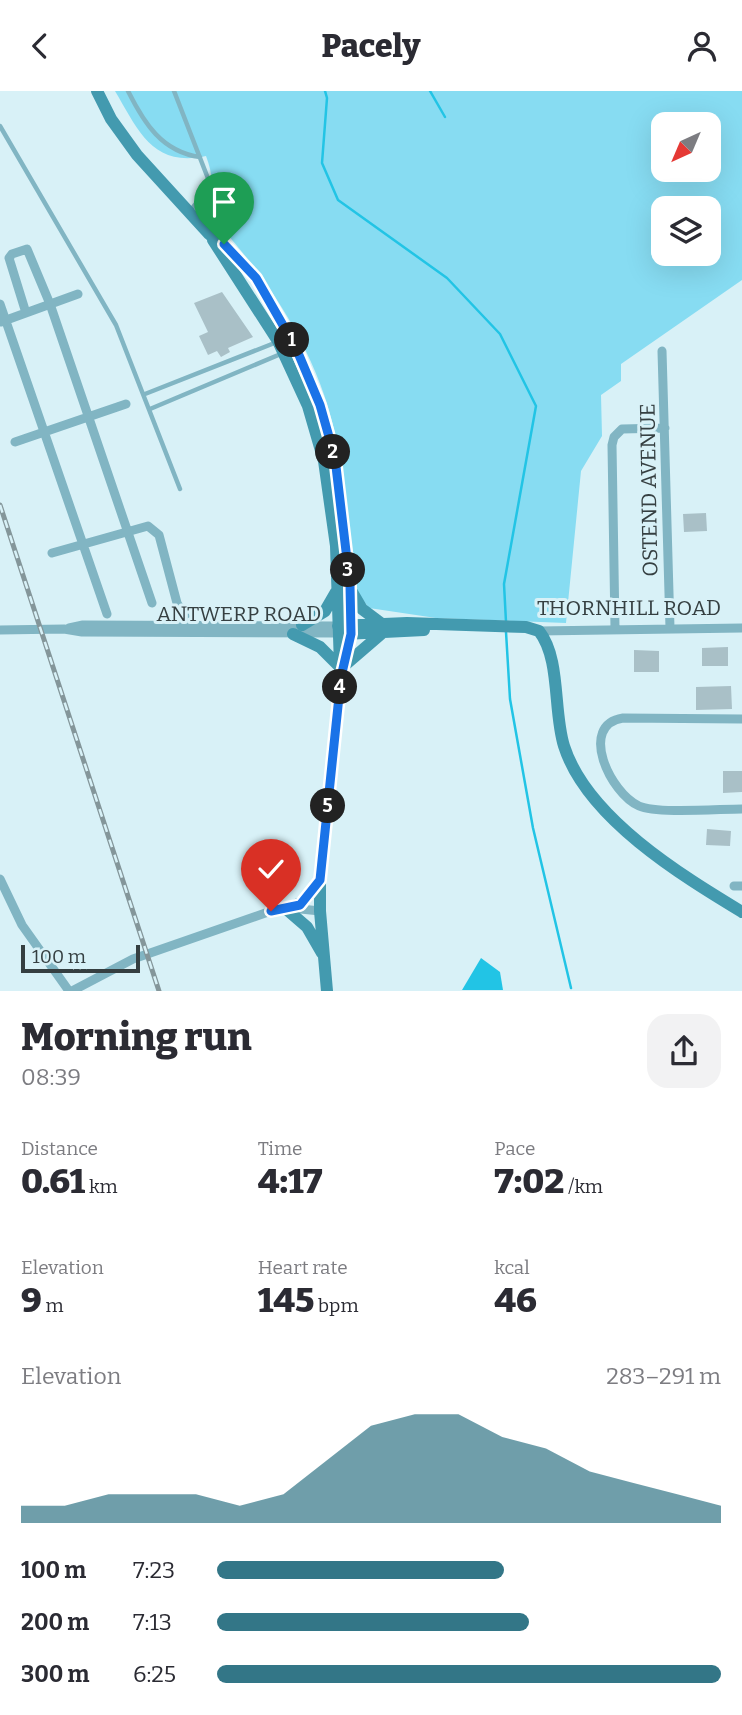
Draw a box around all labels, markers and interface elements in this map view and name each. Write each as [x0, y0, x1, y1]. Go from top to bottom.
icon: back [21, 27, 59, 65]
text: Pacely [321, 27, 421, 65]
icon: person [683, 27, 721, 65]
north arrow [651, 112, 721, 182]
map controls [651, 112, 721, 266]
pin [194, 172, 254, 244]
icon: arrive [205, 183, 243, 221]
button: layers [651, 196, 721, 266]
pin: 1 [274, 323, 310, 357]
text: 1 [287, 328, 296, 351]
street label: OSTEND AVENUE [634, 403, 664, 577]
pin: 2 [316, 435, 350, 469]
text: 2 [327, 440, 338, 463]
pin: 3 [330, 553, 366, 587]
text: 3 [342, 558, 353, 581]
street label: THORNHILL ROAD [537, 595, 721, 621]
street label: ANTWERP ROAD [157, 601, 321, 627]
pin: 4 [322, 669, 358, 705]
text: 4 [334, 675, 345, 698]
pin: 5 [310, 789, 346, 823]
text: 5 [322, 794, 333, 817]
pin [241, 839, 301, 911]
icon: check [252, 850, 290, 888]
scale bar [21, 941, 140, 973]
text: 100 m [32, 945, 86, 968]
text: Morning run [21, 1014, 252, 1060]
button: share [647, 1014, 721, 1088]
text: 08:39 [21, 1063, 81, 1091]
text: Distance [21, 1137, 98, 1160]
text: Time [258, 1137, 303, 1160]
text: Pace [494, 1137, 535, 1160]
text: 0.61 [21, 1160, 85, 1202]
text: 4:17 [258, 1160, 323, 1202]
text: 7:02 [494, 1160, 564, 1202]
text: km [85, 1175, 118, 1198]
text: /km [564, 1175, 603, 1198]
text: Elevation [21, 1256, 104, 1279]
text: Heart rate [258, 1256, 348, 1279]
text: kcal [494, 1256, 530, 1279]
text: 9 [21, 1279, 42, 1321]
text: 145 [258, 1279, 314, 1321]
text: 46 [494, 1279, 537, 1321]
text: m [42, 1294, 64, 1317]
text: bpm [314, 1294, 359, 1317]
text: Elevation [21, 1362, 121, 1390]
text: 283–291 m [606, 1362, 721, 1390]
text: 100 m [21, 1556, 86, 1584]
text: 7:23 [133, 1556, 175, 1584]
text: 200 m [21, 1608, 89, 1636]
text: 7:13 [133, 1608, 172, 1636]
text: 300 m [21, 1660, 90, 1688]
text: 6:25 [133, 1660, 176, 1688]

